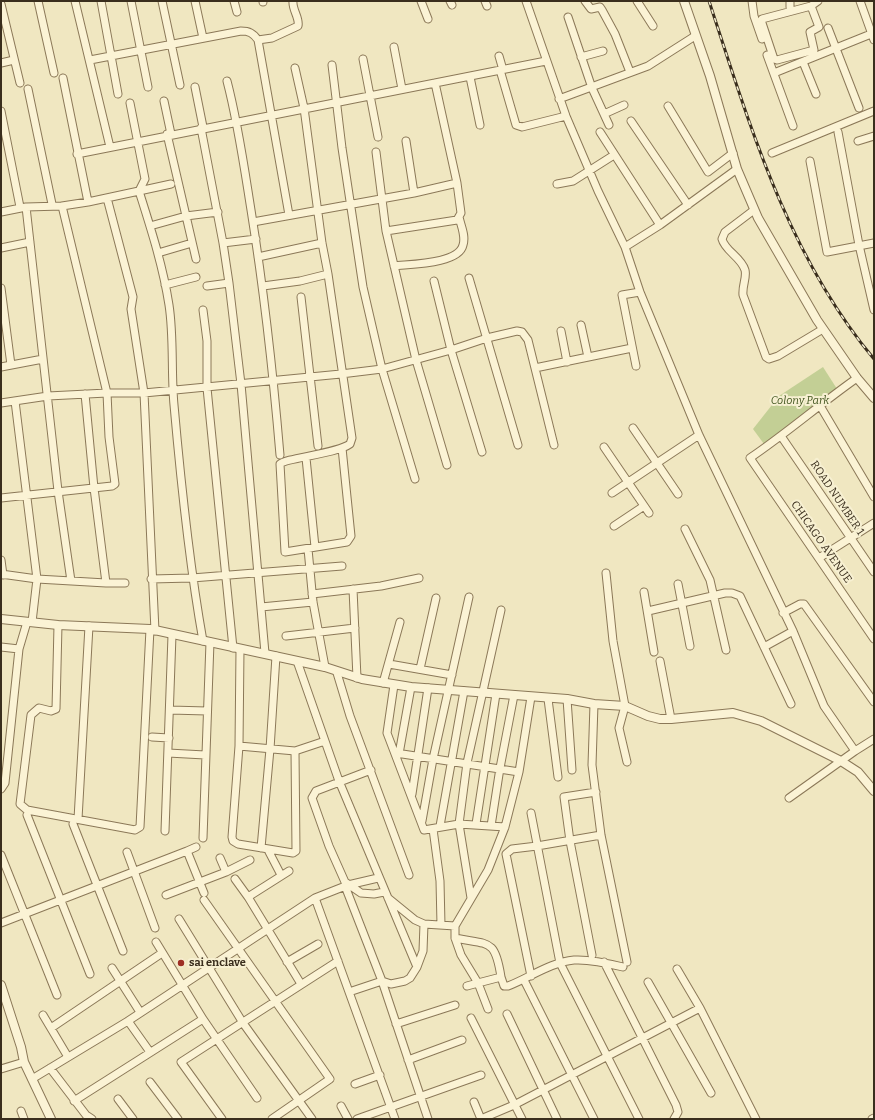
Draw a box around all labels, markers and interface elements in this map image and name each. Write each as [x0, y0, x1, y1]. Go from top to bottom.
park label: Colony Park [771, 394, 829, 408]
street label: ROAD NUMBER 1 [807, 458, 867, 538]
street label: CHICAGO AVENUE [788, 498, 854, 586]
place label: sai enclave [189, 956, 246, 970]
marker: sai enclave [176, 958, 186, 968]

